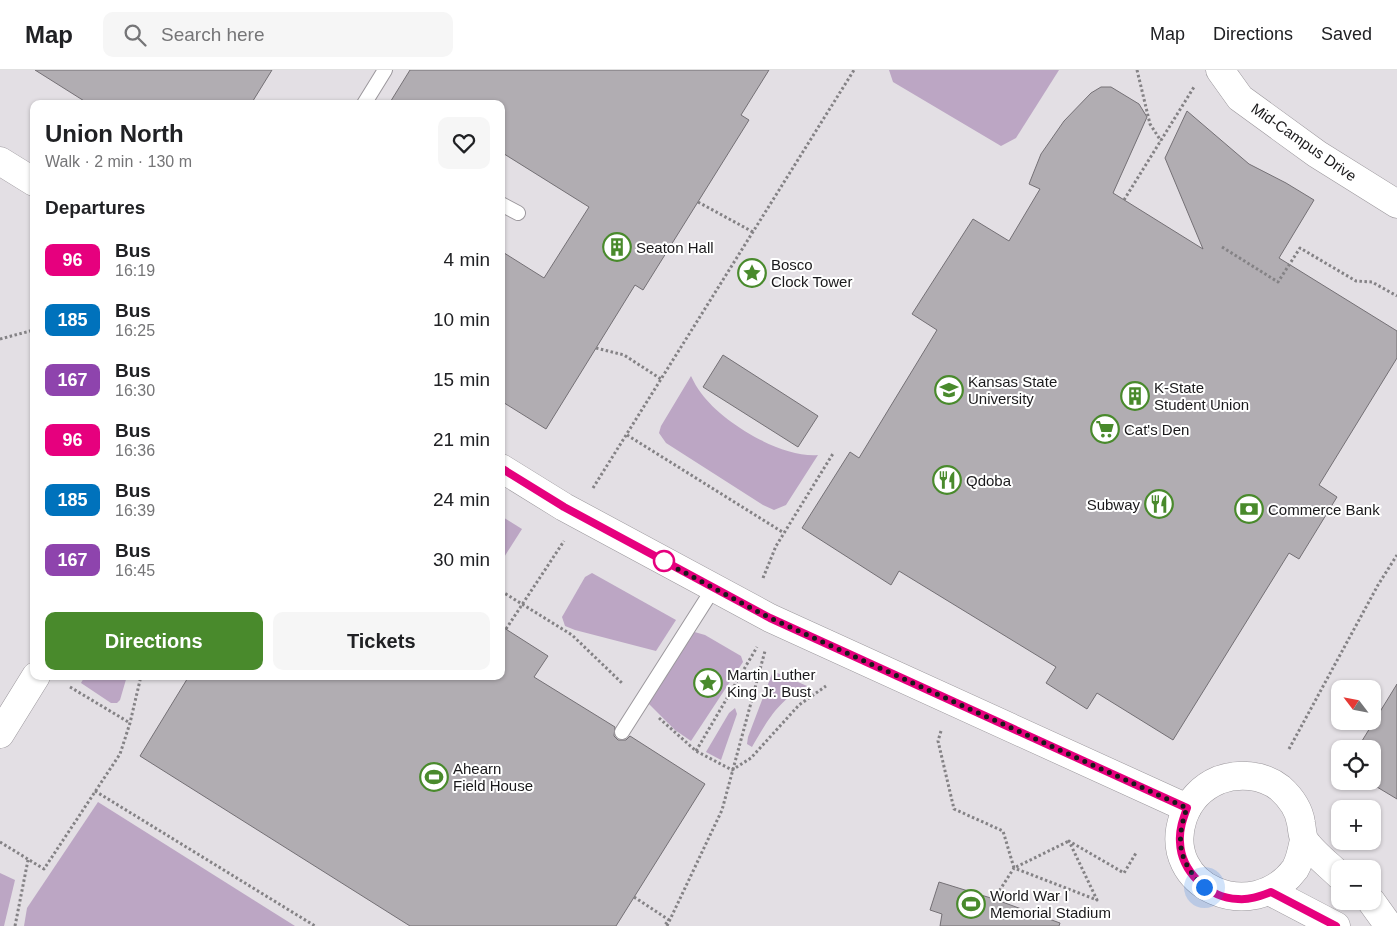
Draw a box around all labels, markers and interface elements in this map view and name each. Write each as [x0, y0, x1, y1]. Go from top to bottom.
search box [103, 12, 453, 57]
text: Map [25, 21, 73, 48]
icon: search [121, 21, 149, 49]
text: Search here [161, 24, 265, 45]
text: Map [1150, 24, 1185, 44]
text: Directions [1213, 24, 1293, 44]
text: Saved [1321, 24, 1372, 44]
street label: Mid-Campus Drive [1248, 99, 1360, 185]
button: heart [438, 117, 490, 169]
text: Union North [45, 120, 184, 147]
text: Walk · 2 min · 130 m [45, 153, 192, 170]
text: Departures [45, 197, 145, 218]
building icon: Seaton Hall [602, 232, 632, 262]
place label: Seaton Hall [636, 239, 714, 256]
text: Bus [115, 240, 151, 261]
text: 4 min [444, 249, 490, 270]
text: 96 [62, 250, 83, 270]
place label: Bosco Clock Tower [771, 256, 852, 290]
place icon: Bosco Clock Tower [737, 258, 767, 288]
text: 16:19 [115, 262, 155, 279]
text: Bus [115, 300, 151, 321]
text: 10 min [433, 309, 490, 330]
text: 185 [57, 310, 88, 330]
text: 16:25 [115, 322, 155, 339]
text: Bus [115, 360, 151, 381]
text: 15 min [433, 369, 490, 390]
text: 167 [57, 370, 88, 390]
place label: Kansas State University [968, 373, 1057, 407]
school or university icon: Kansas State University [934, 375, 964, 405]
place label: K-State Student Union [1154, 379, 1249, 413]
building icon: K-State Student Union [1120, 381, 1150, 411]
text: 16:30 [115, 382, 155, 399]
supermarket icon: Cat's Den [1090, 414, 1120, 444]
text: Bus [115, 420, 151, 441]
place label: Cat's Den [1124, 421, 1189, 438]
text: 21 min [433, 429, 490, 450]
text: 96 [62, 430, 83, 450]
text: 16:36 [115, 442, 155, 459]
restaurant icon: Qdoba [932, 465, 962, 495]
place label: Qdoba [966, 472, 1012, 489]
text: Bus [115, 480, 151, 501]
text: 24 min [433, 489, 490, 510]
restaurant icon: Subway [1144, 489, 1174, 519]
text: 185 [57, 490, 88, 510]
bank icon: Commerce Bank [1234, 494, 1264, 524]
place label: Subway [1087, 496, 1140, 513]
place label: Commerce Bank [1268, 501, 1380, 518]
text: 16:39 [115, 502, 155, 519]
text: Bus [115, 540, 151, 561]
text: 30 min [433, 549, 490, 570]
text: 167 [57, 550, 88, 570]
unlabelled marker [653, 550, 675, 572]
text: 16:45 [115, 562, 155, 579]
button: Directions [45, 612, 263, 670]
button: Tickets [273, 612, 490, 670]
place label: Martin Luther King Jr. Bust [727, 666, 815, 700]
place icon: Martin Luther King Jr. Bust [693, 668, 723, 698]
north arrow [1331, 680, 1381, 730]
map controls [1331, 680, 1381, 910]
button: locate [1331, 740, 1381, 790]
place label: Ahearn Field House [453, 760, 533, 794]
sports icon: Ahearn Field House [419, 762, 449, 792]
button: + [1331, 800, 1381, 850]
button: − [1331, 860, 1381, 910]
your location [1192, 875, 1217, 900]
place label: World War I Memorial Stadium [990, 887, 1111, 921]
sports icon: World War I Memorial Stadium [956, 889, 986, 919]

